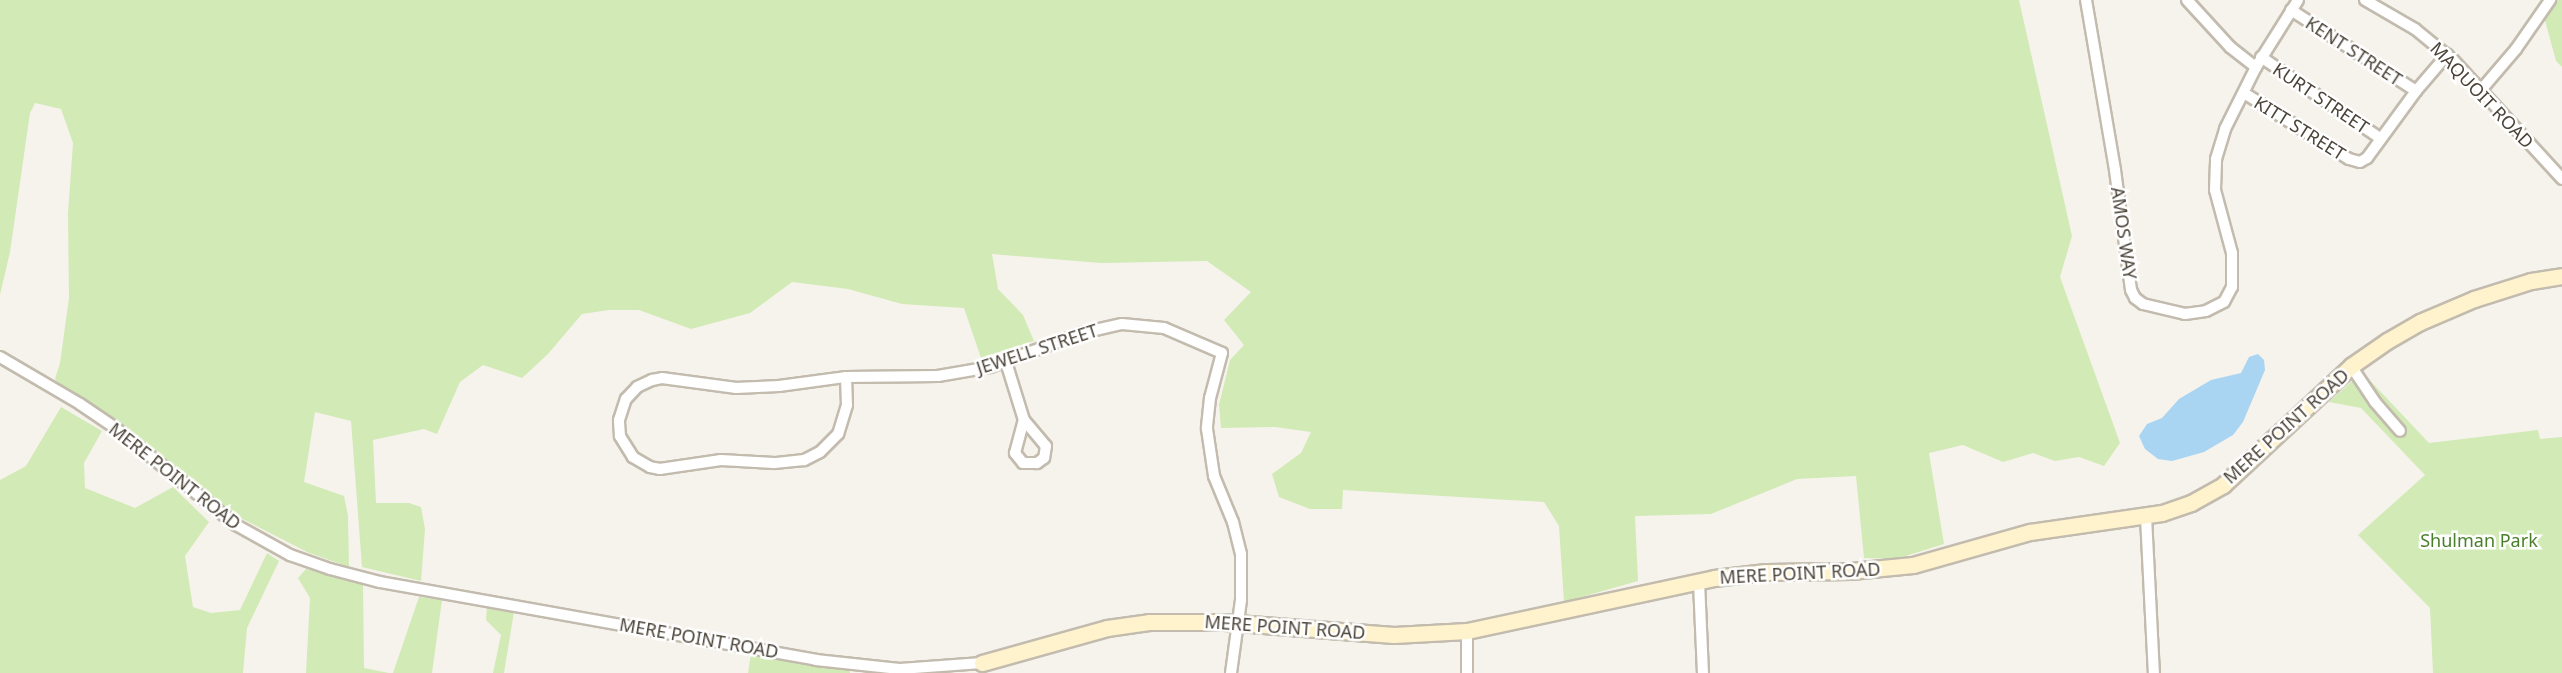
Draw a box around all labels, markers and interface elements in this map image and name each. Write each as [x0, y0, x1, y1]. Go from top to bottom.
street label: KENT STREET [2302, 12, 2406, 90]
street label: MAQUOIT ROAD [2426, 37, 2538, 153]
street label: KURT STREET [2269, 58, 2373, 138]
street label: KITT STREET [2250, 91, 2350, 165]
street label: AMOS WAY [2107, 185, 2141, 281]
street label: JEWELL STREET [974, 319, 1100, 379]
street label: MERE POINT ROAD [2219, 364, 2353, 488]
street label: MERE POINT ROAD [105, 418, 245, 534]
park label: Shulman Park [2420, 529, 2538, 551]
street label: MERE POINT ROAD [1719, 558, 1881, 588]
street label: MERE POINT ROAD [1204, 611, 1366, 643]
street label: MERE POINT ROAD [618, 613, 780, 663]

